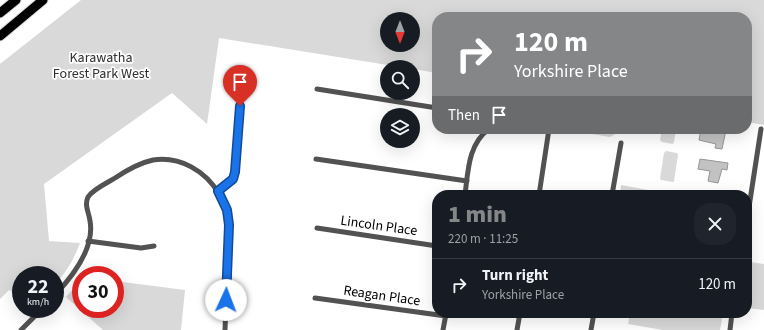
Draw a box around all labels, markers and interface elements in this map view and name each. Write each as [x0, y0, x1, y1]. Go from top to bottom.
north arrow [380, 12, 420, 52]
map controls [380, 12, 420, 148]
text: 120 m [514, 22, 588, 62]
icon: right [448, 28, 500, 80]
park label: Karawatha Forest Park West [53, 48, 149, 84]
text: Yorkshire Place [514, 59, 628, 84]
button: search [380, 60, 420, 100]
pin [223, 65, 257, 106]
icon: arrive [229, 71, 251, 93]
icon: arrive [488, 104, 510, 126]
text: Then [448, 105, 480, 126]
button: layers [380, 108, 420, 148]
text: 1 min [448, 197, 507, 232]
button: close [694, 203, 736, 245]
street label: Lincoln Place [339, 211, 419, 241]
text: 220 m · 11:25 [448, 230, 518, 248]
text: Turn right [482, 265, 548, 286]
speed limit sign: 30 [72, 266, 124, 318]
text: 22 [27, 273, 49, 301]
icon: right [448, 274, 470, 296]
text: 120 m [698, 274, 736, 295]
position arrow [205, 279, 247, 321]
street label: Reagan Place [342, 281, 422, 311]
text: Yorkshire Place [482, 286, 564, 304]
text: km/h [27, 295, 49, 309]

